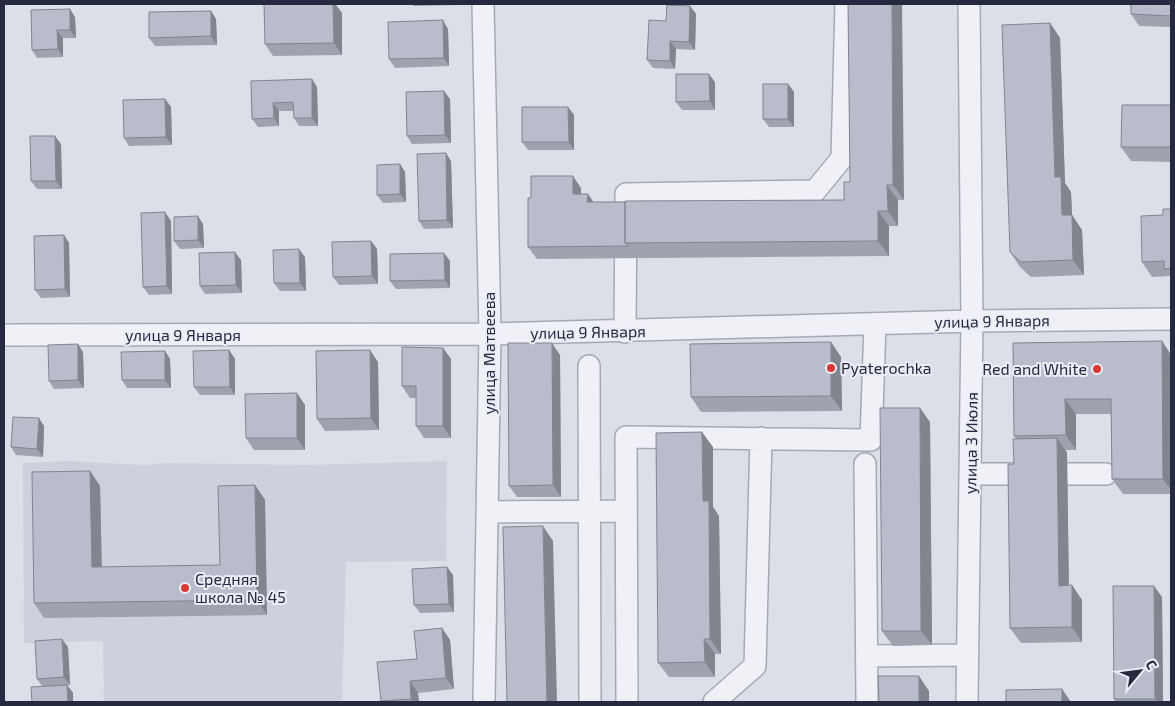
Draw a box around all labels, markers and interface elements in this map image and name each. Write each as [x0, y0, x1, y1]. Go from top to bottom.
street label: улица Матвеева [479, 292, 499, 414]
street label: улица 9 Января [934, 310, 1050, 332]
street label: улица 9 Января [530, 321, 646, 343]
street label: улица 9 Января [125, 325, 241, 345]
place label: Pyaterochka [841, 358, 932, 377]
place label: Red and White [982, 359, 1087, 378]
marker: Pyaterochka [825, 362, 837, 374]
marker: Red and White [1091, 363, 1103, 375]
street label: улица 3 Июля [960, 392, 982, 494]
place label: Средняя школа № 45 [195, 569, 286, 606]
marker: Средняя школа № 45 [179, 582, 191, 594]
north arrow [1115, 646, 1165, 696]
text: С [1142, 657, 1161, 672]

